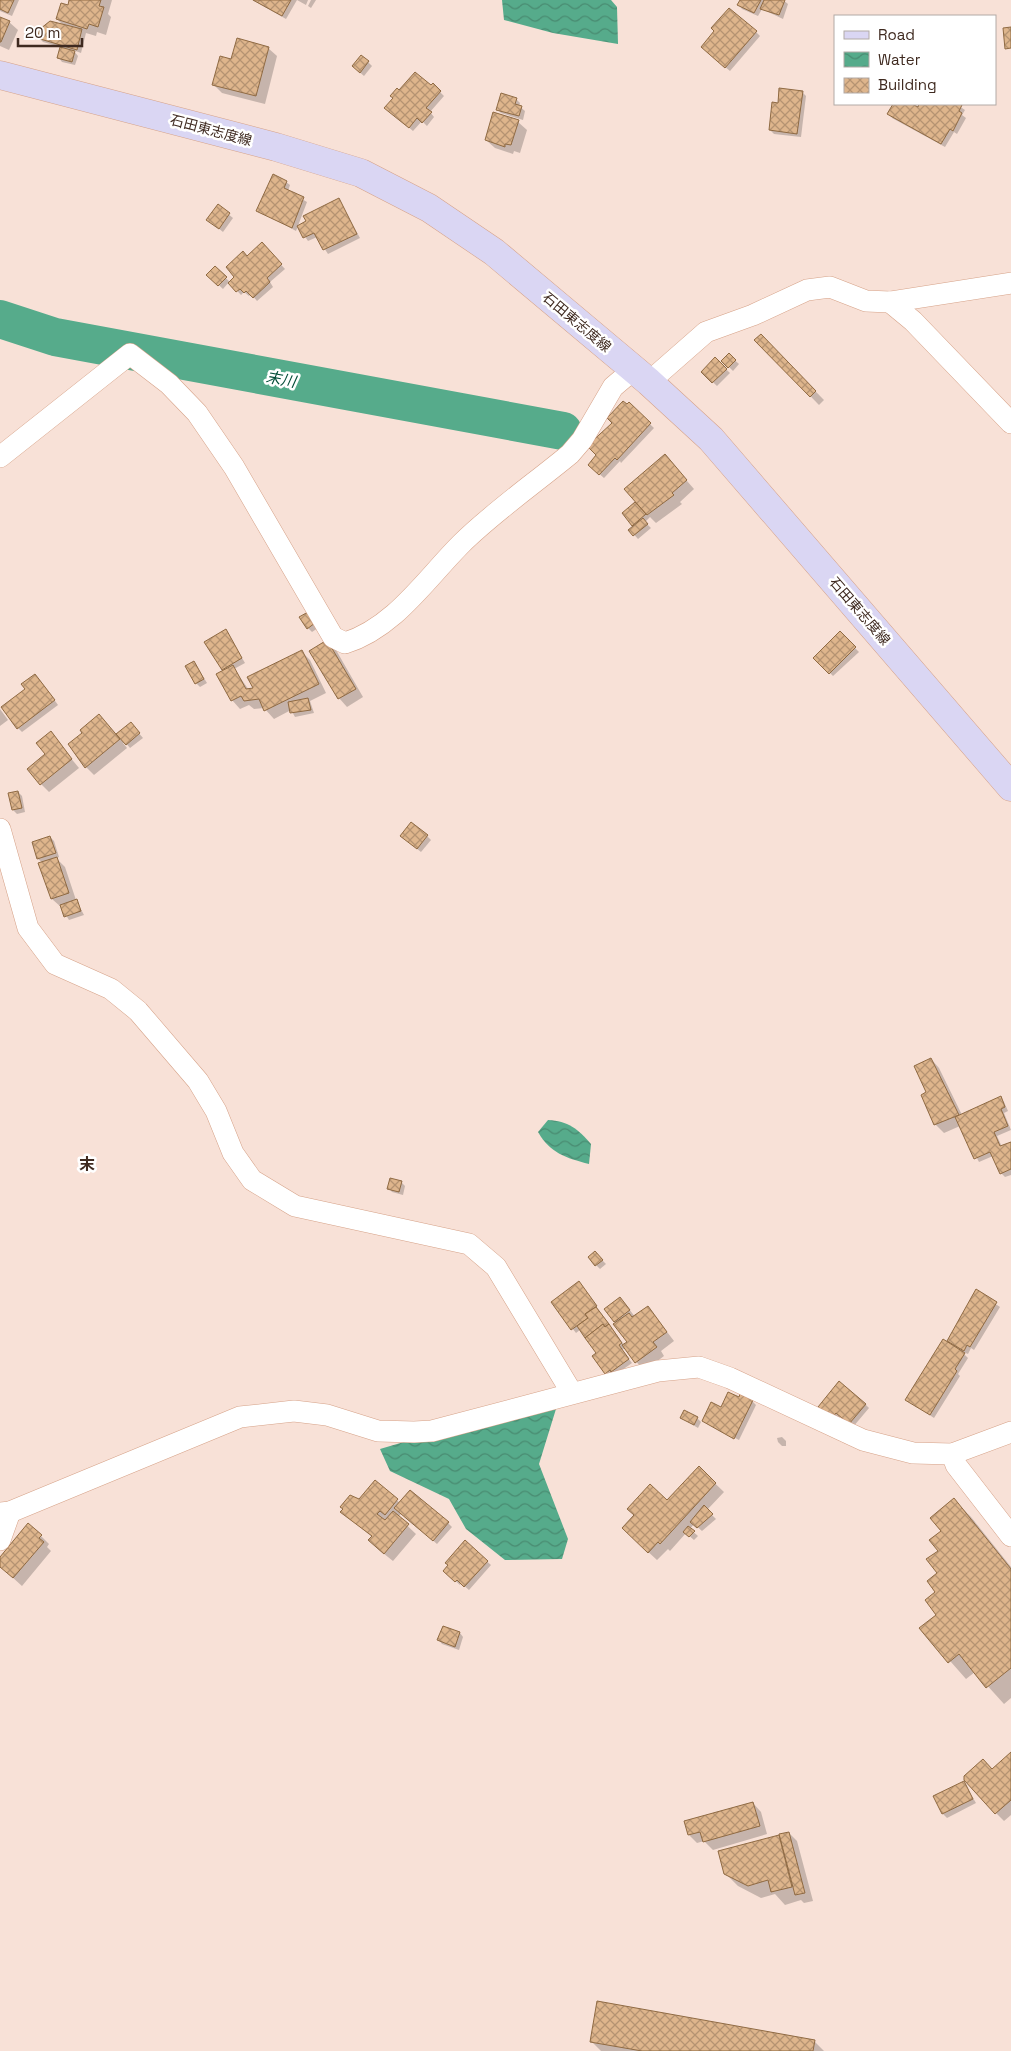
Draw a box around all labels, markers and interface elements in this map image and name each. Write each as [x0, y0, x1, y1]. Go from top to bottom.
scale bar [18, 15, 81, 47]
legend [834, 15, 996, 105]
text: 20 m [25, 23, 60, 42]
text: Road [878, 25, 915, 44]
text: Water [878, 50, 921, 69]
text: Building [878, 75, 937, 94]
street label: 石田東志度線 [168, 110, 254, 150]
street label: 石田東志度線 [539, 288, 615, 356]
water label: 末川 [265, 367, 299, 391]
street label: 石田東志度線 [826, 573, 894, 649]
district label: 末 [79, 1154, 95, 1175]

